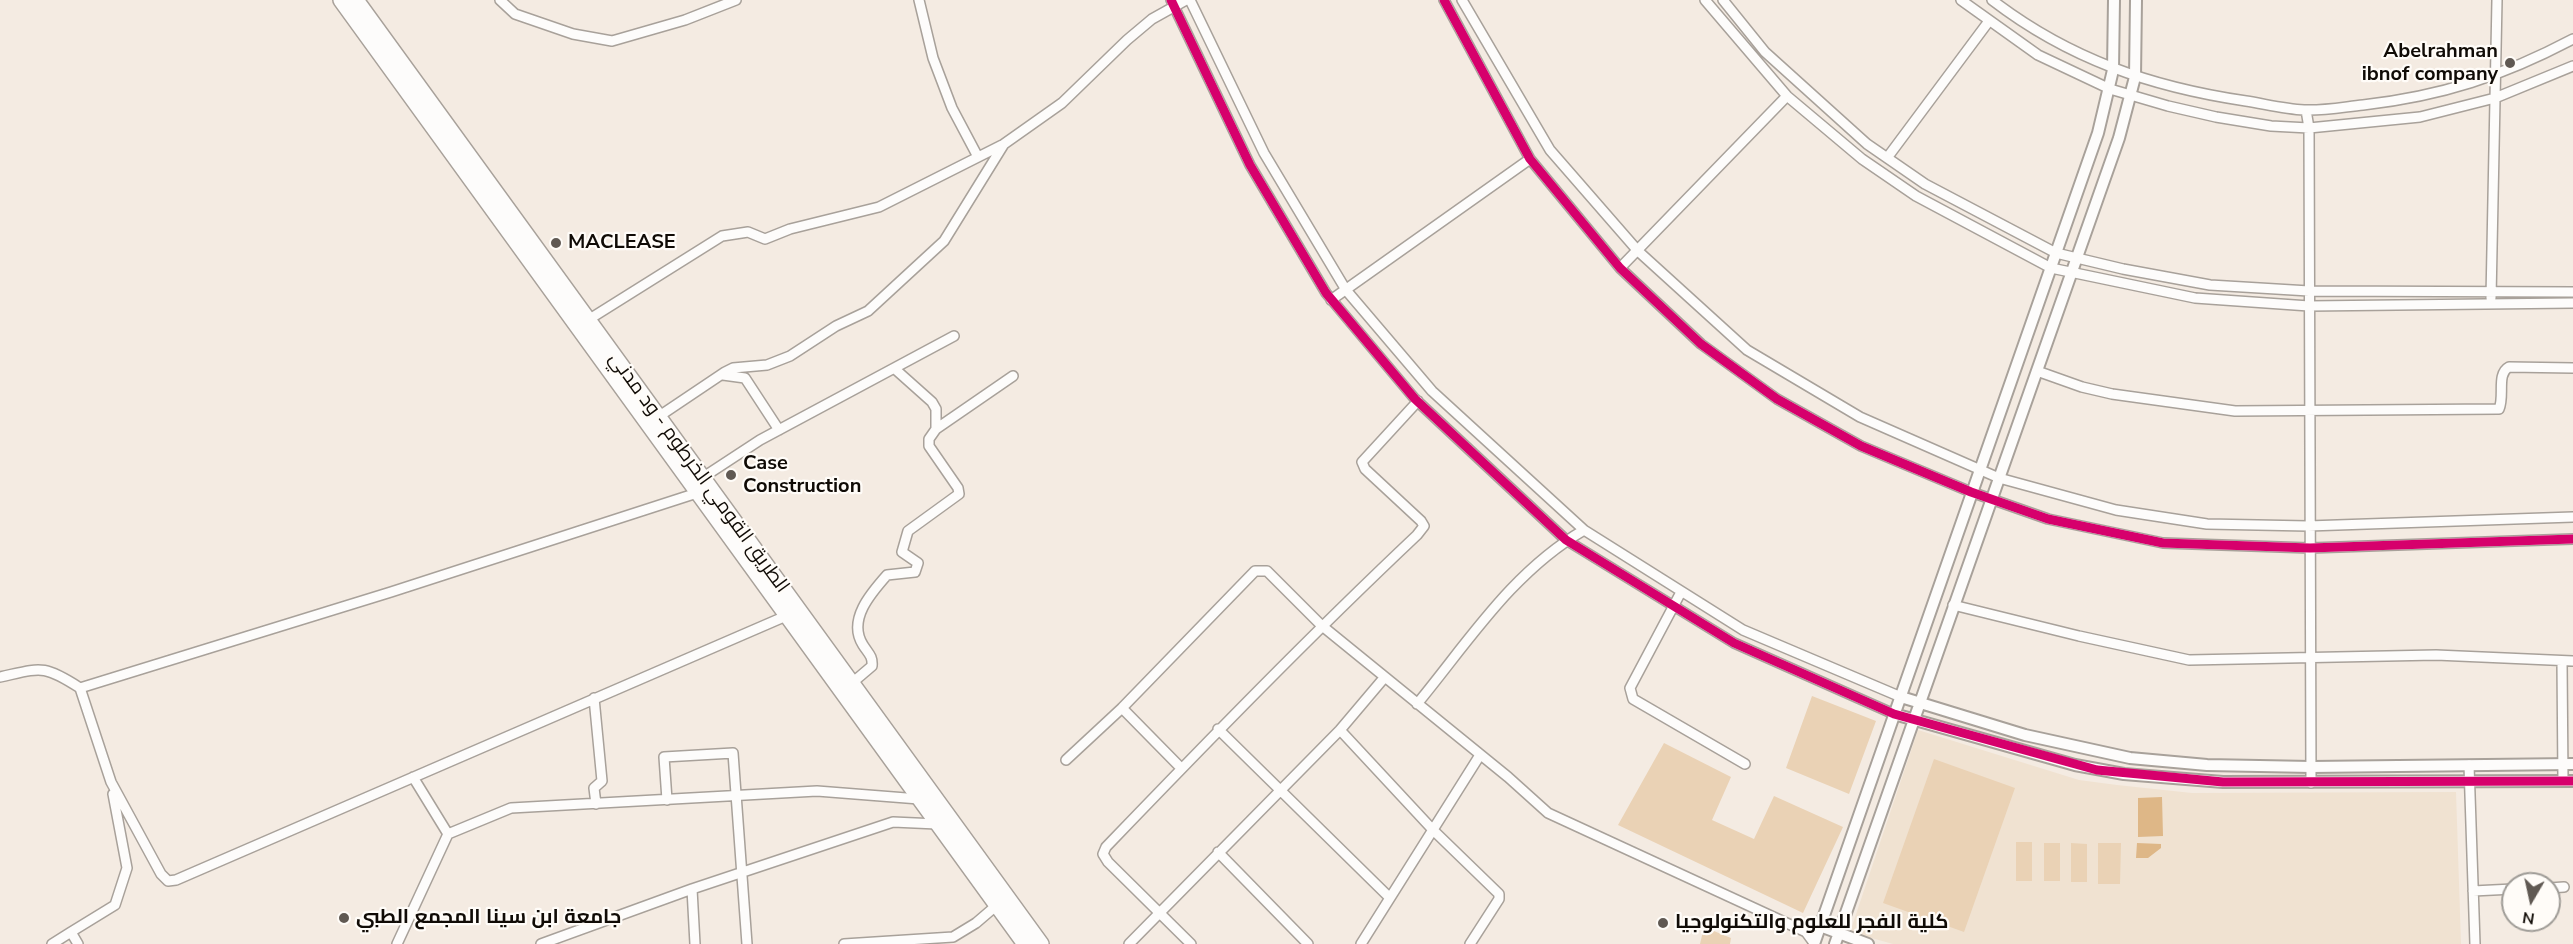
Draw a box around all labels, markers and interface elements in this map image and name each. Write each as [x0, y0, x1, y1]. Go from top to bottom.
place label: Abelrahman ibnof company [2362, 40, 2498, 87]
marker: Abelrahman ibnof company [2503, 56, 2517, 70]
place label: MACLEASE [568, 231, 676, 255]
marker: MACLEASE [549, 236, 563, 250]
street label: الطريق القومي الخرطوم - ود مدني [603, 348, 793, 598]
place label: Case Construction [743, 452, 861, 499]
marker: Case Construction [724, 468, 738, 482]
north arrow [2501, 872, 2561, 932]
place label: جامعة ابن سينا المجمع الطبي [356, 906, 621, 930]
text: N [2521, 906, 2536, 930]
marker: جامعة ابن سينا المجمع الطبي [337, 911, 351, 925]
place label: كلية الفجر للعلوم والتكنولوجيا [1675, 911, 1948, 935]
marker: كلية الفجر للعلوم والتكنولوجيا [1656, 916, 1670, 930]

